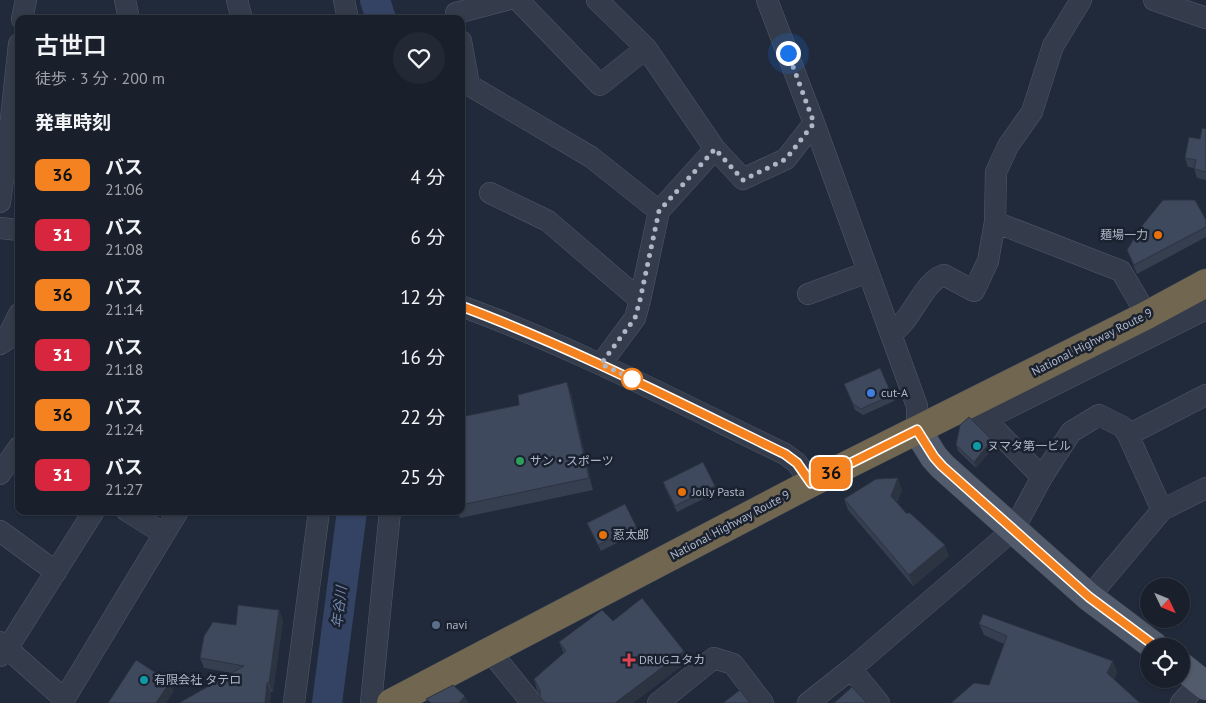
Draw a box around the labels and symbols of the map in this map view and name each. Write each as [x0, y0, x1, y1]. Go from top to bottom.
your location [776, 41, 801, 66]
place label: 麺場一力 [1100, 227, 1148, 242]
marker: 麺場一力 [1152, 229, 1164, 241]
street label: National Highway Route 9 [1029, 305, 1155, 379]
unlabelled marker [621, 368, 643, 390]
place label: cut-A [881, 385, 908, 400]
marker: cut-A [865, 387, 877, 399]
place label: ヌマタ第一ビル [987, 438, 1071, 453]
marker: ヌマタ第一ビル [971, 440, 983, 452]
place label: サン・スポーツ [530, 453, 614, 468]
marker: サン・スポーツ [514, 455, 526, 467]
line badge: 36 [808, 457, 854, 489]
place label: Jolly Pasta [691, 484, 745, 499]
marker: Jolly Pasta [676, 486, 688, 498]
street label: National Highway Route 9 [667, 487, 792, 563]
place label: 荵太郎 [613, 527, 649, 542]
marker: 荵太郎 [597, 529, 609, 541]
north arrow [1140, 578, 1190, 628]
water label: 年谷川 [328, 583, 351, 629]
place label: navi [446, 617, 468, 632]
marker: navi [430, 619, 442, 631]
place label: DRUGユタカ [639, 652, 705, 667]
marker: DRUGユタカ [623, 654, 635, 666]
place label: 有限会社 タテロ [154, 672, 241, 687]
marker: 有限会社 タテロ [138, 674, 150, 686]

